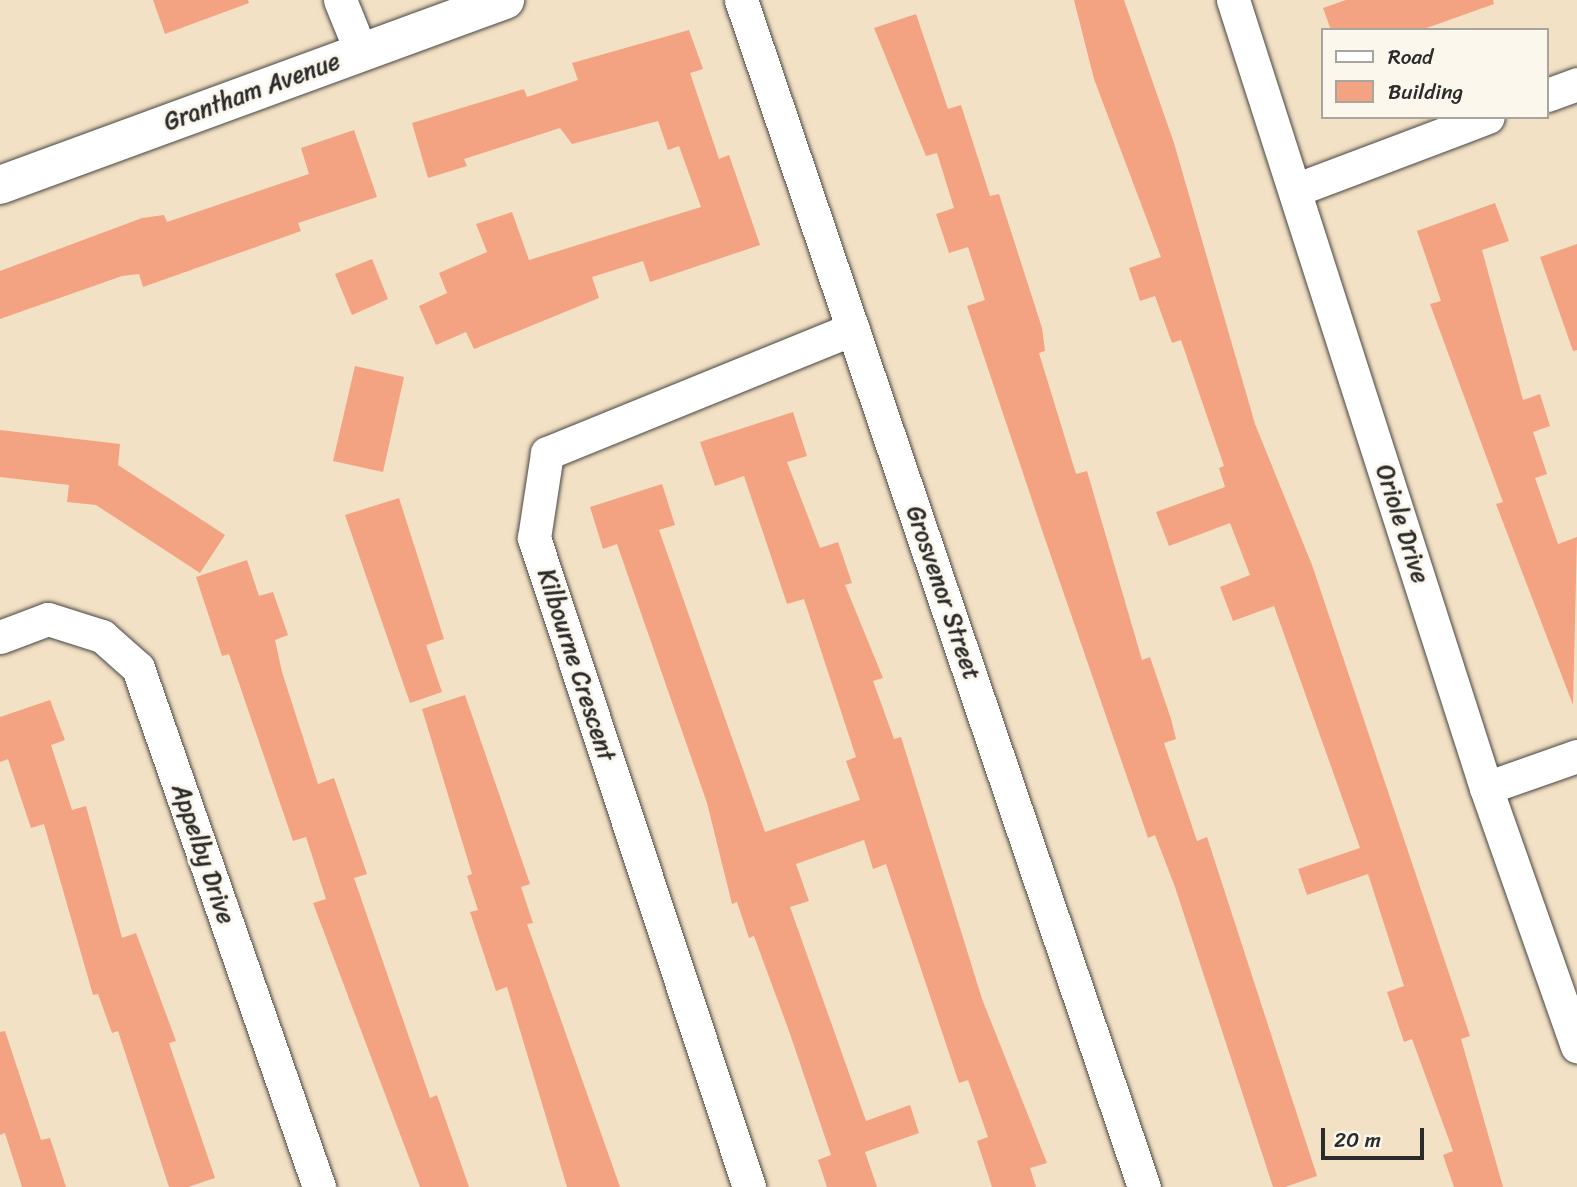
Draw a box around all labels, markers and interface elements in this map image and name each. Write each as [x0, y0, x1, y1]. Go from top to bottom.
legend [1322, 28, 1549, 119]
text: Road [1388, 38, 1433, 76]
street label: Grantham Avenue [160, 47, 344, 137]
text: Building [1388, 73, 1463, 111]
street label: Oriole Drive [1369, 461, 1435, 587]
street label: Grosvenor Street [900, 502, 986, 684]
street label: Kilbourne Crescent [531, 564, 621, 766]
street label: Appelby Drive [166, 780, 240, 928]
scale bar [1325, 1114, 1428, 1158]
text: 20 m [1334, 1121, 1381, 1159]

